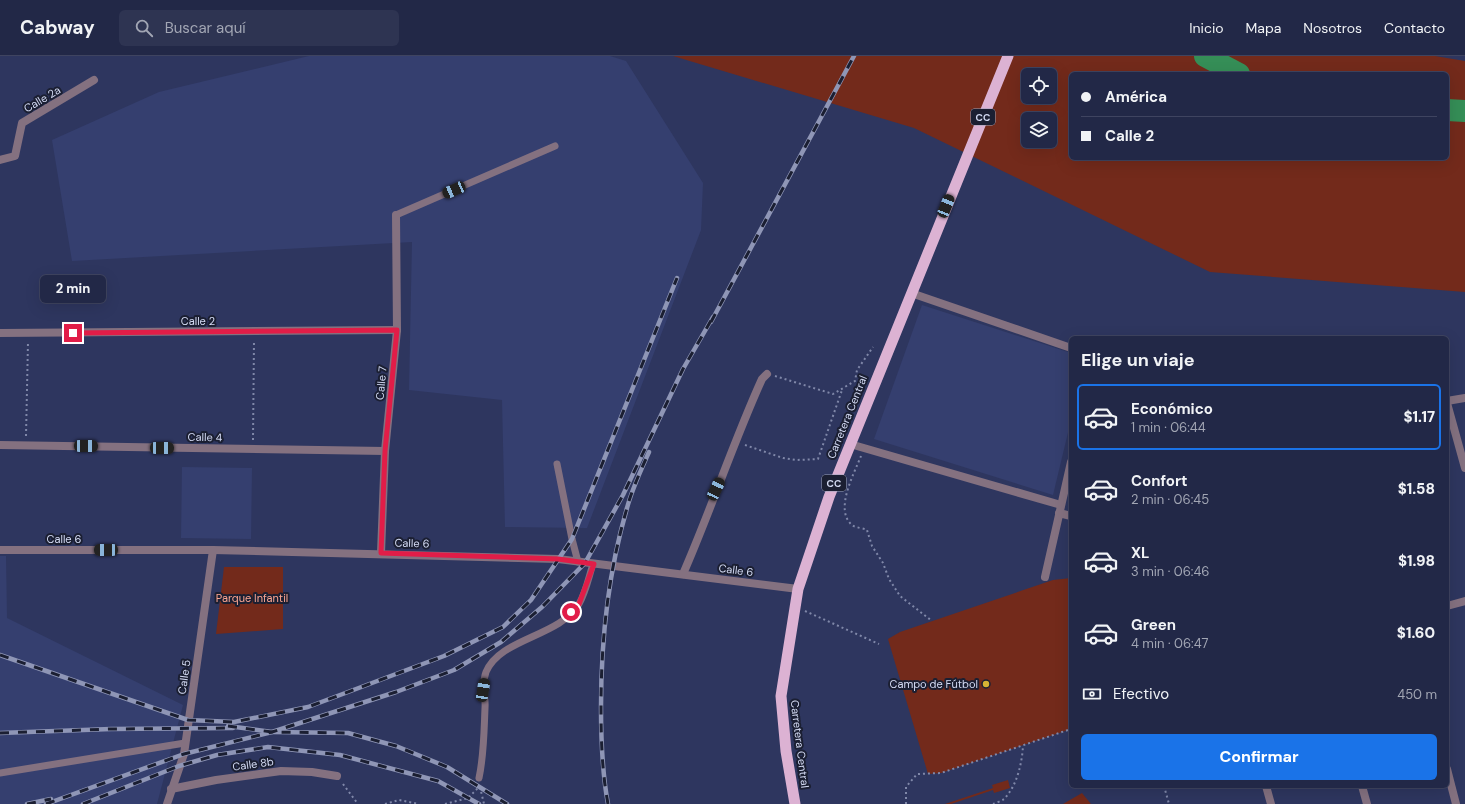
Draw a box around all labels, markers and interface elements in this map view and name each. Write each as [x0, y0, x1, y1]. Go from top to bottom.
search box [119, 10, 399, 46]
text: Cabway [20, 15, 95, 40]
icon: search [133, 17, 155, 39]
text: Buscar aquí [165, 18, 246, 38]
text: Inicio [1189, 19, 1224, 37]
text: Mapa [1246, 19, 1281, 37]
text: Nosotros [1303, 19, 1362, 37]
text: Contacto [1384, 19, 1445, 37]
map controls [1021, 68, 1057, 148]
button: locate [1021, 68, 1057, 104]
street label: Calle 2a [21, 83, 63, 115]
text: América [1105, 87, 1167, 107]
road number: CC [971, 109, 995, 125]
button: layers [1021, 112, 1057, 148]
text: Calle 2 [1105, 126, 1154, 146]
car [441, 180, 467, 200]
car [936, 193, 956, 219]
callout: 2 min [40, 275, 106, 303]
text: 2 min [56, 280, 90, 297]
street label: Calle 2 [181, 314, 215, 328]
route end [64, 324, 82, 342]
text: Elige un viaje [1081, 348, 1195, 372]
street label: Calle 7 [373, 365, 389, 400]
street label: Carretera Central [824, 373, 870, 461]
icon: car [1083, 399, 1119, 435]
text: Económico [1131, 399, 1213, 419]
text: $1.17 [1403, 407, 1435, 427]
text: 1 min · 06:44 [1131, 419, 1206, 436]
street label: Calle 4 [188, 430, 223, 444]
car [74, 440, 98, 452]
car [150, 442, 174, 454]
icon: car [1083, 471, 1119, 507]
text: Confort [1131, 471, 1188, 491]
road number: CC [822, 475, 846, 491]
car [705, 476, 727, 502]
text: $1.58 [1398, 479, 1435, 499]
text: 2 min · 06:45 [1131, 491, 1209, 508]
street label: Calle 6 [47, 532, 82, 546]
street label: Calle 6 [394, 535, 430, 551]
icon: car [1083, 543, 1119, 579]
text: XL [1131, 543, 1149, 563]
car [94, 544, 118, 556]
text: $1.98 [1398, 551, 1435, 571]
street label: Calle 6 [718, 561, 754, 579]
text: 3 min · 06:46 [1131, 563, 1210, 580]
park label: Parque Infantil [216, 591, 288, 605]
route start [562, 603, 580, 621]
icon: car [1083, 615, 1119, 651]
text: Green [1131, 615, 1176, 635]
text: $1.60 [1397, 623, 1435, 643]
text: 4 min · 06:47 [1131, 635, 1209, 652]
street label: Calle 5 [175, 659, 193, 695]
car [475, 677, 491, 703]
place label: Campo de Fútbol [890, 677, 978, 691]
marker: Campo de Fútbol [981, 679, 991, 689]
icon: cash [1081, 683, 1103, 705]
text: Efectivo [1113, 684, 1169, 704]
text: 450 m [1397, 686, 1437, 703]
street label: Carretera Central [788, 699, 812, 789]
button: Confirmar [1081, 734, 1437, 780]
street label: Calle 8b [231, 754, 275, 774]

